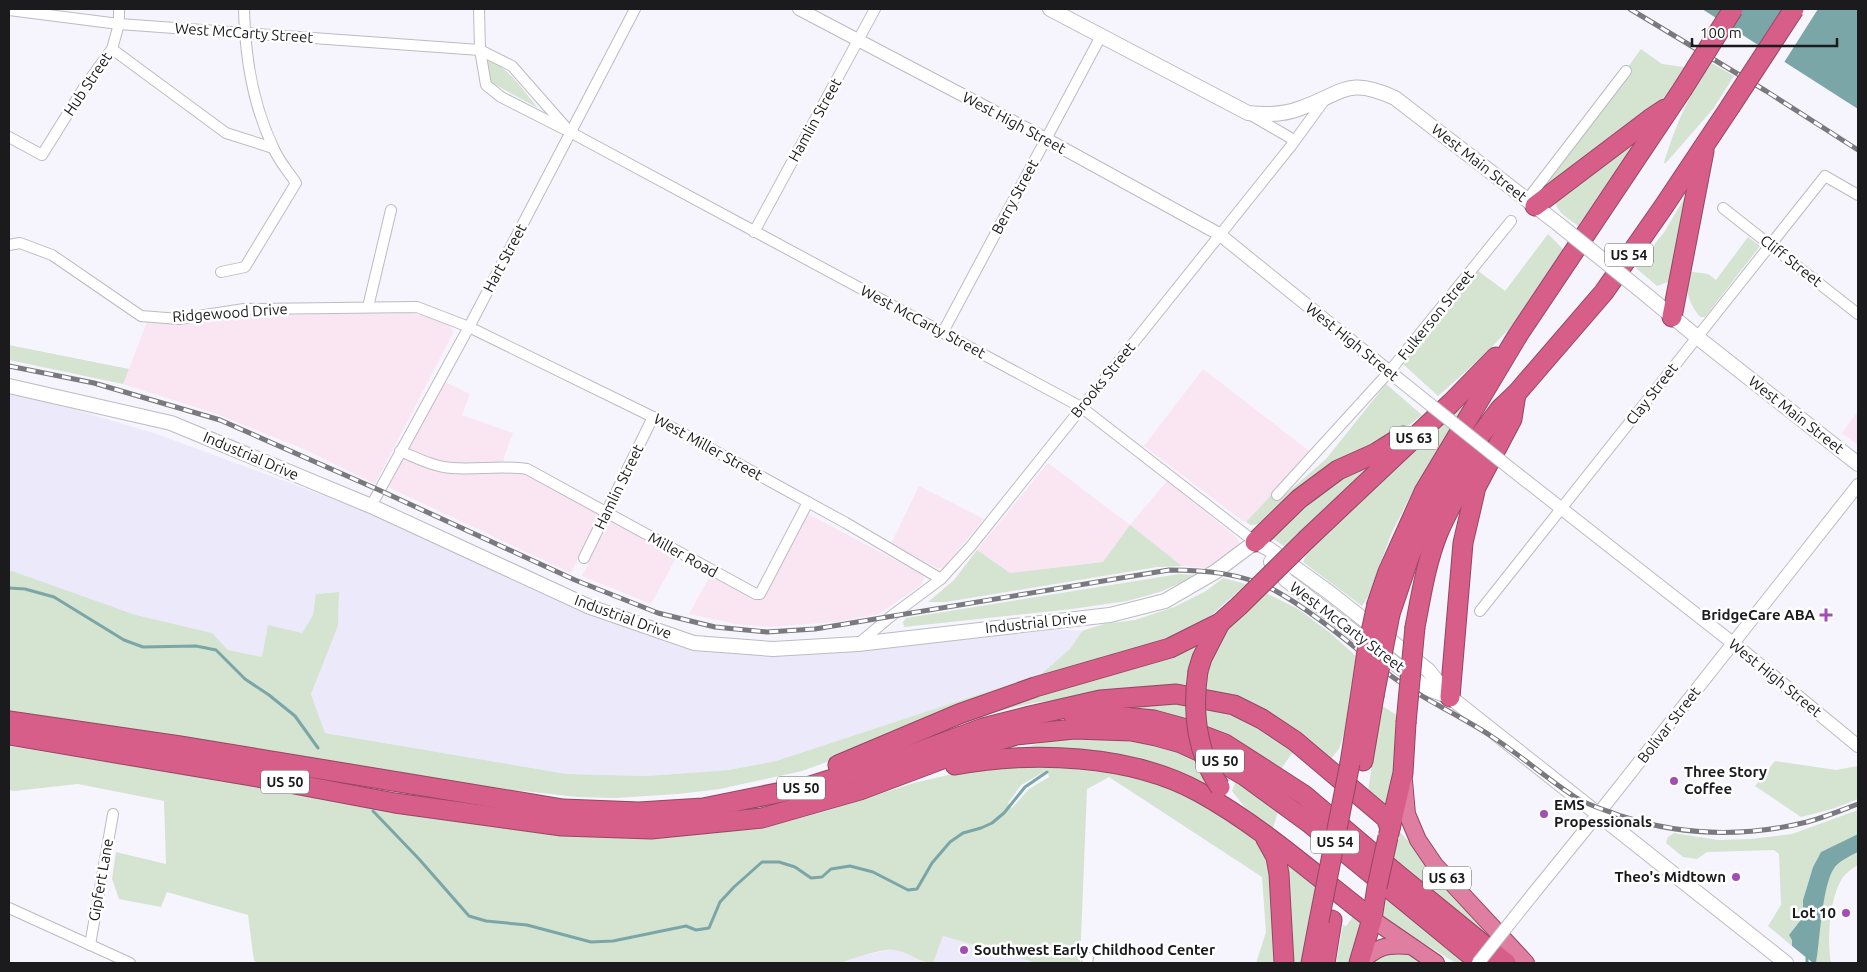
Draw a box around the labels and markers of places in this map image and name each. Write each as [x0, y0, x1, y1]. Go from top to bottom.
place label: BridgeCare ABA [1701, 606, 1815, 623]
marker: BridgeCare ABA [1819, 608, 1833, 622]
place label: Three Story Coffee [1684, 763, 1767, 797]
marker: Three Story Coffee [1668, 775, 1680, 787]
place label: EMS Propessionals [1554, 796, 1652, 830]
marker: EMS Propessionals [1538, 808, 1550, 820]
place label: Theo's Midtown [1614, 868, 1726, 885]
marker: Theo's Midtown [1730, 871, 1742, 883]
place label: Lot 10 [1792, 904, 1836, 921]
marker: Lot 10 [1840, 907, 1852, 919]
place label: Southwest Early Childhood Center [974, 941, 1216, 958]
marker: Southwest Early Childhood Center [958, 944, 970, 956]

